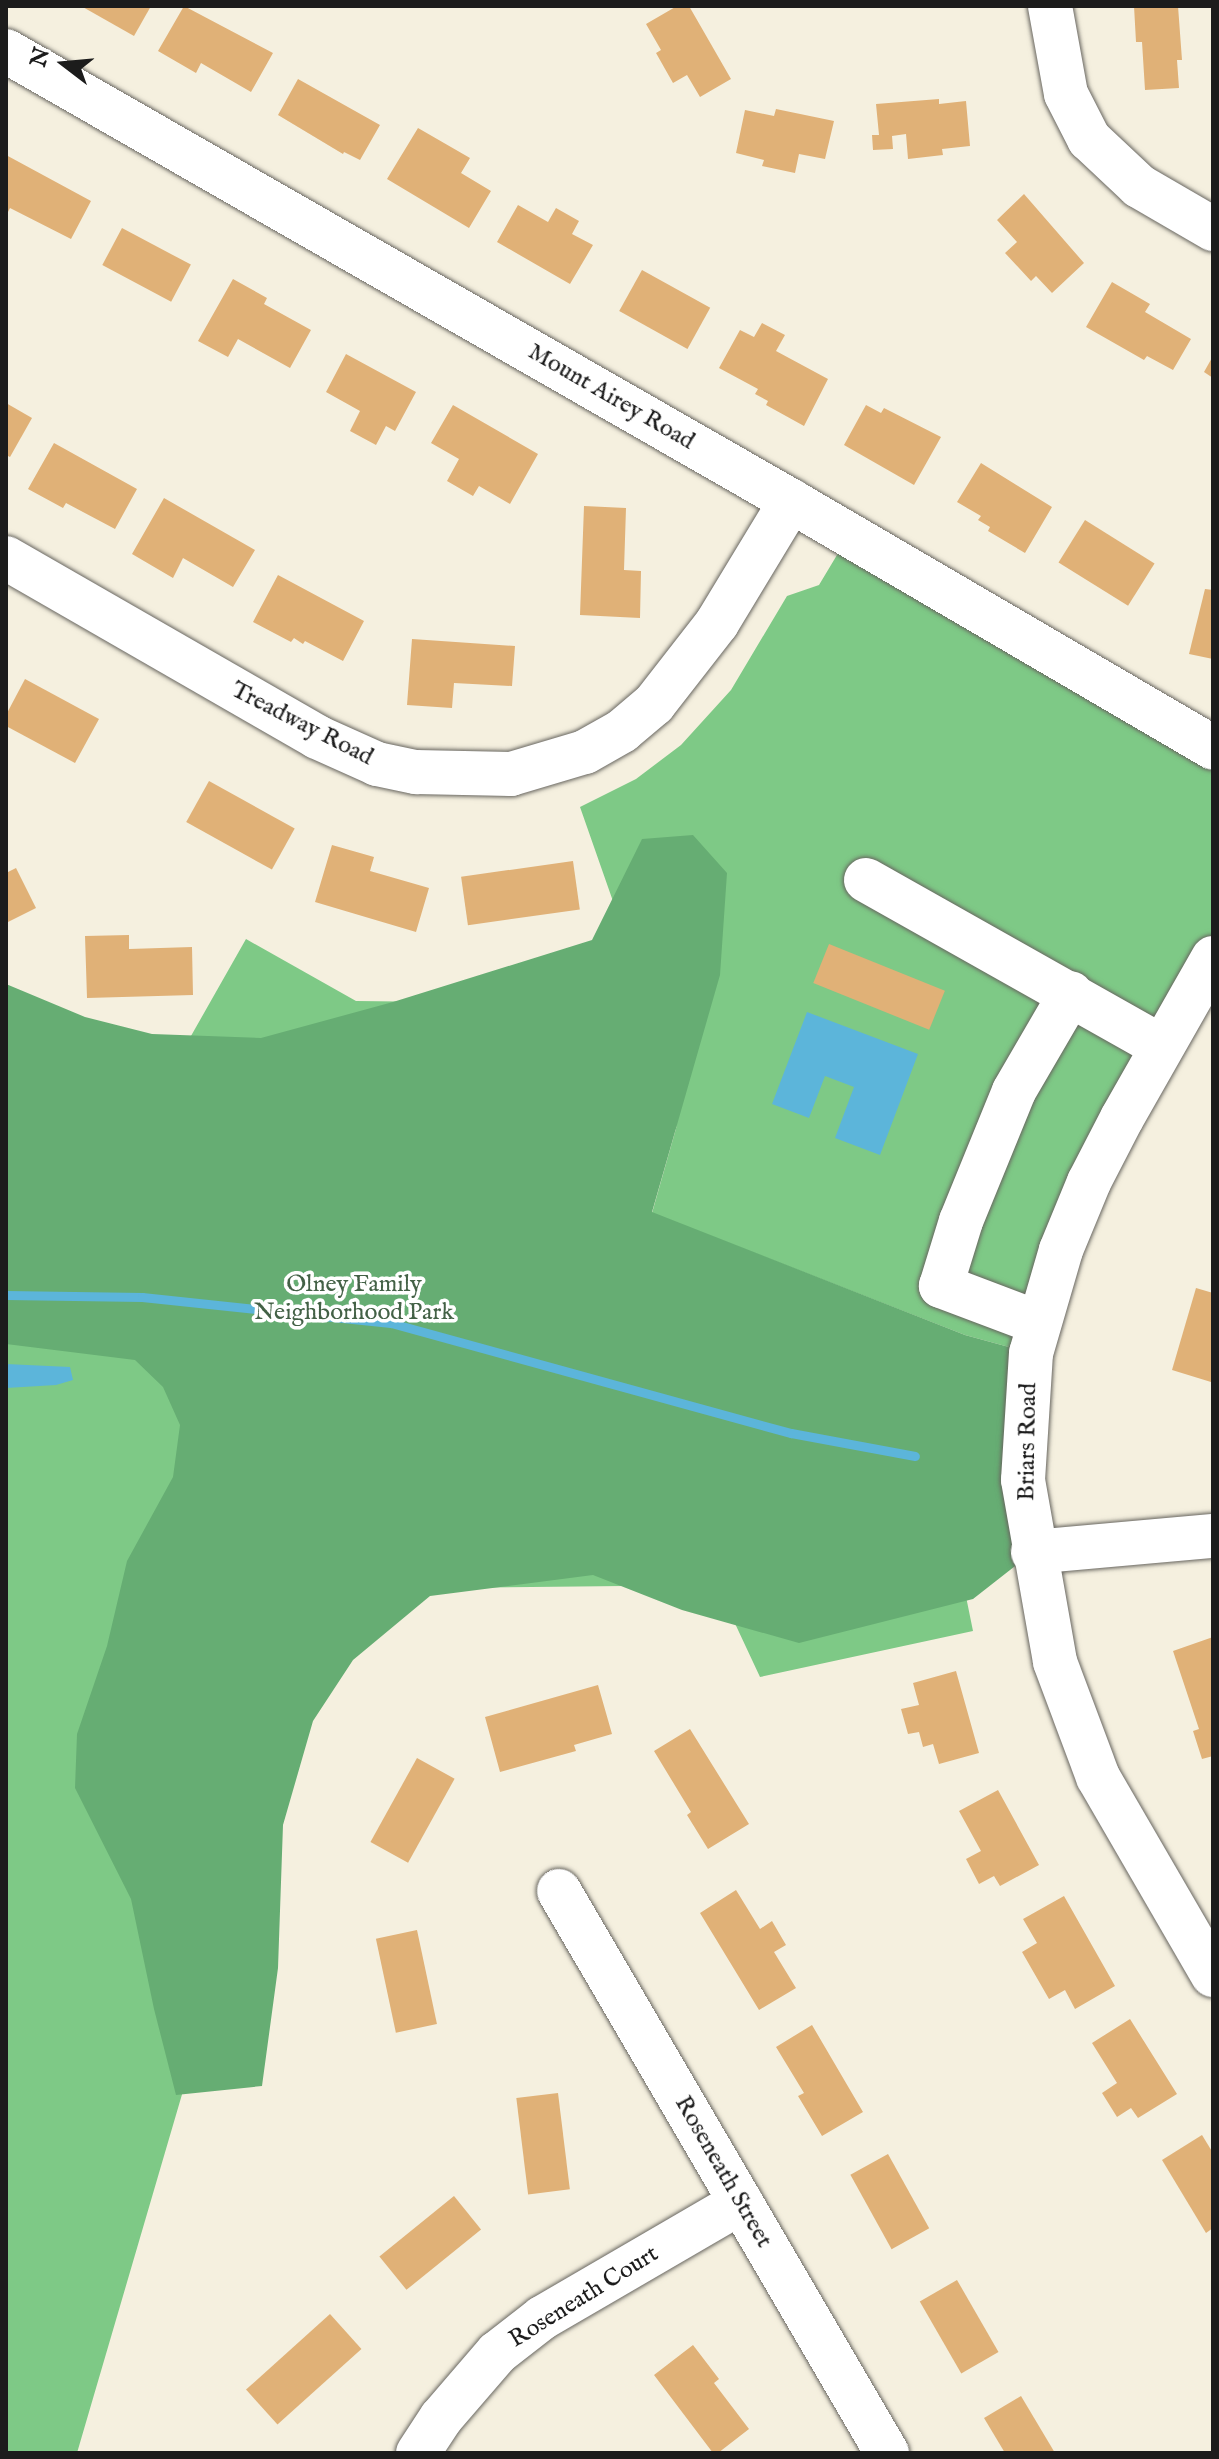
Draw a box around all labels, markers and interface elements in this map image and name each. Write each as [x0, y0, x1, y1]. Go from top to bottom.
north arrow [24, 24, 104, 104]
text: N [25, 44, 57, 70]
street label: Mount Airey Road [523, 338, 699, 456]
street label: Treadway Road [226, 676, 378, 772]
park label: Olney Family Neighborhood Park [254, 1271, 454, 1327]
street label: Briars Road [1013, 1383, 1043, 1501]
street label: Roseneath Street [668, 2091, 778, 2253]
street label: Roseneath Court [504, 2240, 664, 2354]

